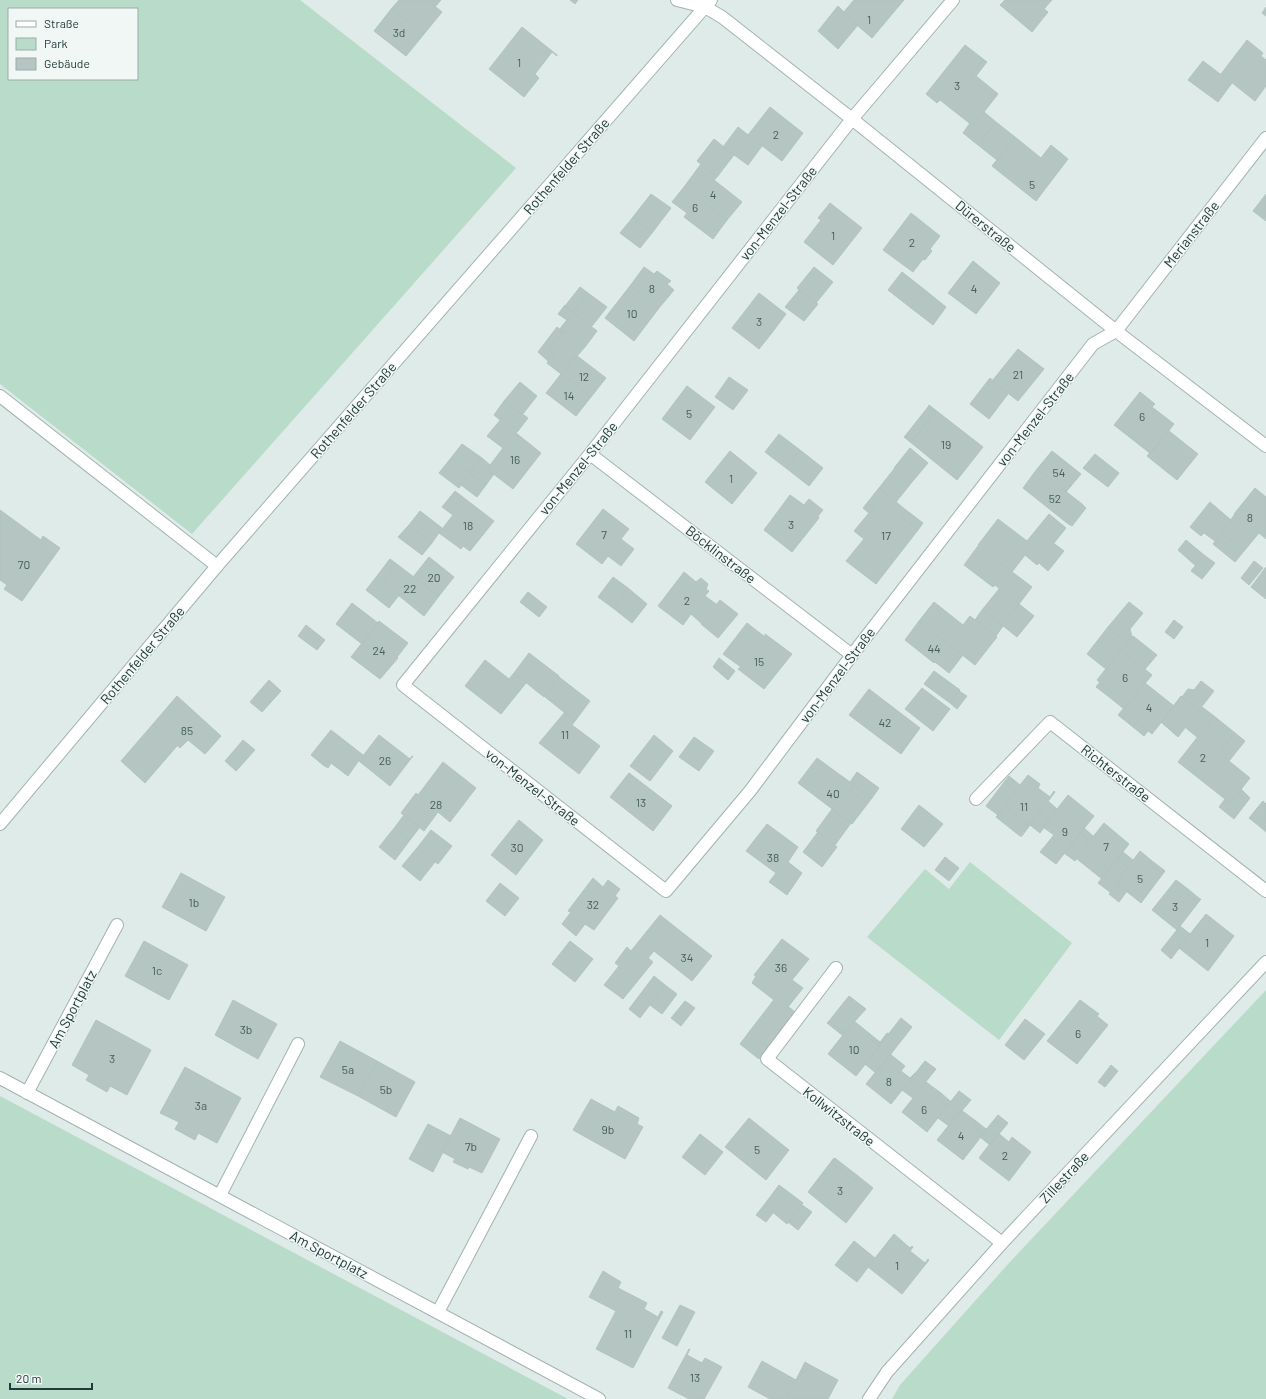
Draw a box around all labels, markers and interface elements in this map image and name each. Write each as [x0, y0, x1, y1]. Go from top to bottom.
legend [8, 8, 138, 80]
house number: 1 [867, 12, 871, 26]
text: Straße [44, 16, 79, 30]
house number: 3d [393, 25, 405, 39]
text: Park [44, 36, 68, 50]
house number: 1 [517, 55, 521, 69]
text: Gebäude [44, 56, 90, 70]
house number: 3 [954, 78, 960, 92]
street label: Rothenfelder Straße [519, 114, 613, 218]
house number: 2 [773, 127, 779, 141]
street label: von-Menzel-Straße [736, 162, 820, 264]
house number: 5 [1029, 177, 1035, 191]
house number: 4 [710, 187, 716, 201]
street label: Dürerstraße [952, 196, 1020, 256]
street label: Merianstraße [1160, 197, 1222, 271]
house number: 6 [692, 200, 698, 214]
house number: 1 [831, 228, 835, 242]
house number: 2 [909, 235, 915, 249]
house number: 8 [649, 281, 655, 295]
house number: 4 [971, 281, 977, 295]
house number: 10 [627, 306, 637, 320]
house number: 3 [756, 314, 762, 328]
street label: Rothenfelder Straße [306, 358, 400, 462]
house number: 21 [1013, 367, 1023, 381]
street label: von-Menzel-Straße [993, 368, 1077, 470]
house number: 12 [579, 369, 589, 383]
house number: 14 [564, 388, 574, 402]
house number: 5 [686, 406, 692, 420]
house number: 6 [1139, 409, 1145, 423]
street label: von-Menzel-Straße [535, 418, 621, 518]
house number: 19 [941, 437, 951, 451]
house number: 16 [510, 452, 520, 466]
house number: 54 [1053, 465, 1065, 479]
house number: 1 [729, 471, 733, 485]
house number: 52 [1049, 491, 1061, 505]
house number: 8 [1247, 510, 1253, 524]
house number: 3 [788, 517, 794, 531]
house number: 18 [463, 518, 473, 532]
street label: Böcklinstraße [683, 521, 759, 587]
house number: 7 [601, 527, 607, 541]
house number: 17 [881, 528, 891, 542]
house number: 70 [18, 557, 30, 571]
house number: 20 [427, 570, 441, 584]
house number: 22 [404, 581, 416, 595]
house number: 2 [684, 593, 690, 607]
street label: Rothenfelder Straße [96, 603, 188, 707]
street label: von-Menzel-Straße [796, 624, 878, 726]
house number: 44 [927, 641, 941, 655]
house number: 24 [372, 643, 386, 657]
house number: 15 [754, 654, 764, 668]
house number: 6 [1122, 670, 1128, 684]
house number: 4 [1146, 700, 1152, 714]
house number: 42 [878, 715, 892, 729]
house number: 85 [181, 723, 193, 737]
house number: 11 [561, 727, 569, 741]
street label: Richterstraße [1078, 741, 1154, 805]
street label: von-Menzel-Straße [482, 745, 584, 829]
house number: 2 [1200, 750, 1206, 764]
house number: 26 [379, 753, 391, 767]
house number: 40 [826, 786, 840, 800]
house number: 13 [636, 795, 646, 809]
house number: 28 [430, 797, 442, 811]
house number: 11 [1020, 799, 1028, 813]
house number: 9 [1062, 824, 1068, 838]
house number: 7 [1103, 839, 1109, 853]
house number: 30 [511, 840, 523, 854]
house number: 38 [767, 850, 779, 864]
house number: 5 [1137, 871, 1143, 885]
house number: 1b [189, 895, 199, 909]
house number: 32 [587, 897, 599, 911]
house number: 3 [1172, 899, 1178, 913]
house number: 1 [1205, 935, 1209, 949]
house number: 34 [681, 950, 693, 964]
house number: 36 [775, 960, 787, 974]
house number: 1c [152, 963, 162, 977]
street label: Am Sportplatz [44, 967, 100, 1051]
house number: 3b [240, 1022, 252, 1036]
house number: 6 [1075, 1026, 1081, 1040]
house number: 10 [849, 1042, 859, 1056]
house number: 3 [109, 1051, 115, 1065]
house number: 5a [342, 1062, 354, 1076]
house number: 8 [886, 1074, 892, 1088]
house number: 5b [380, 1082, 392, 1096]
street label: Kollwitzstraße [800, 1083, 878, 1149]
house number: 3a [195, 1098, 207, 1112]
house number: 6 [921, 1102, 927, 1116]
house number: 9b [602, 1122, 614, 1136]
house number: 4 [958, 1128, 964, 1142]
house number: 7b [465, 1139, 477, 1153]
house number: 5 [754, 1142, 760, 1156]
house number: 2 [1002, 1148, 1008, 1162]
street label: Zillestraße [1036, 1148, 1092, 1206]
house number: 3 [837, 1183, 843, 1197]
street label: Am Sportplatz [287, 1226, 371, 1282]
house number: 1 [895, 1258, 899, 1272]
house number: 11 [624, 1326, 632, 1340]
scale bar [10, 1365, 92, 1391]
house number: 13 [690, 1370, 700, 1384]
text: 20 m [16, 1371, 42, 1385]

